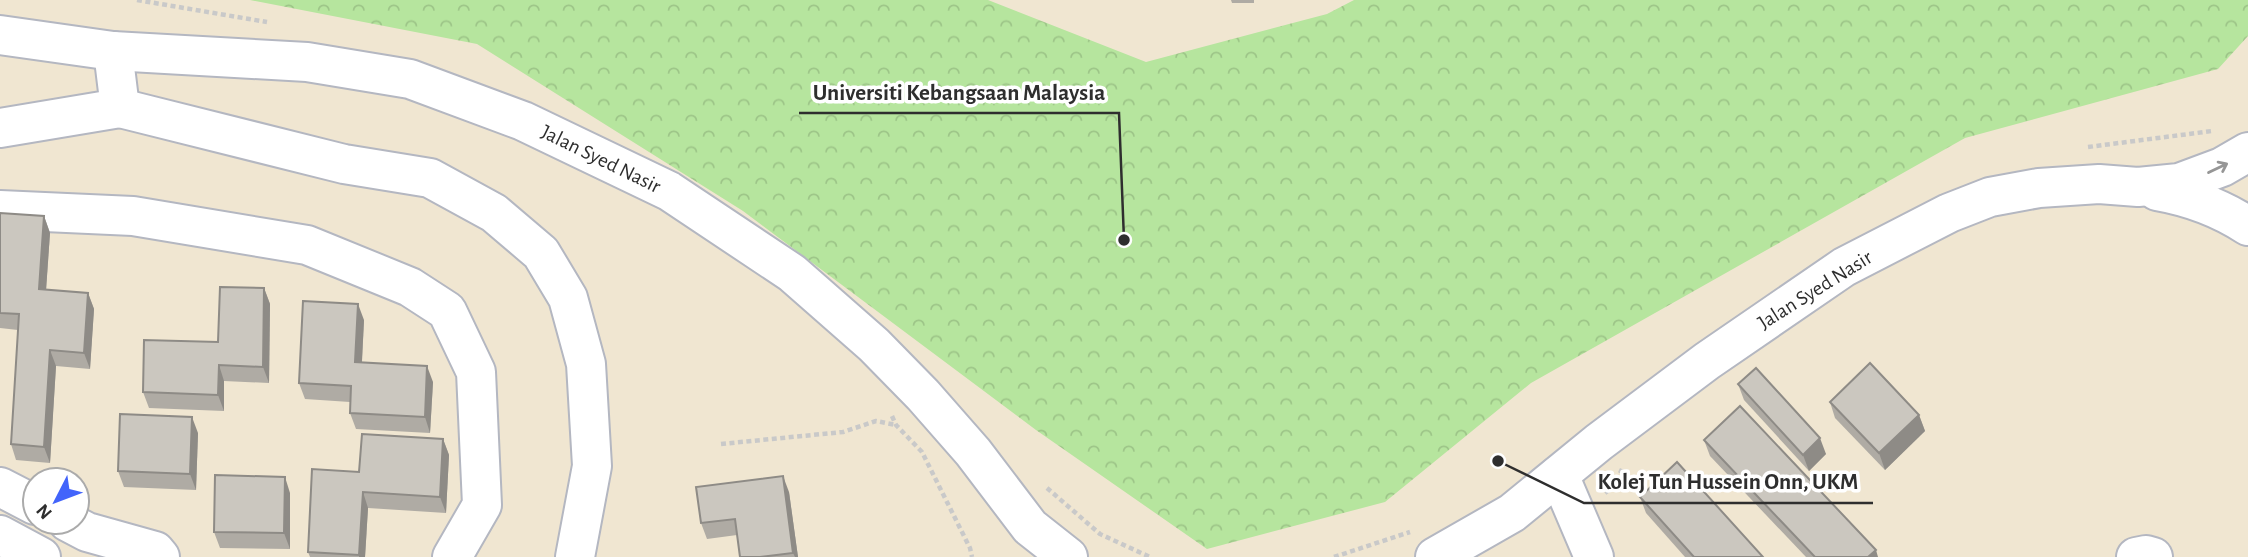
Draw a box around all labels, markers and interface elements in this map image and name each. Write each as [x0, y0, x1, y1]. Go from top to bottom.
callout: Universiti Kebangsaan Malaysia [799, 69, 1119, 113]
text: Universiti Kebangsaan Malaysia [813, 82, 1105, 105]
street label: Jalan Syed Nasir [538, 121, 664, 197]
one-way arrow [2207, 161, 2228, 175]
street label: Jalan Syed Nasir [1754, 246, 1876, 333]
callout: Kolej Tun Hussein Onn, UKM [1584, 459, 1873, 503]
north arrow [21, 466, 91, 536]
text: Kolej Tun Hussein Onn, UKM [1598, 471, 1858, 494]
text: N [33, 500, 56, 523]

